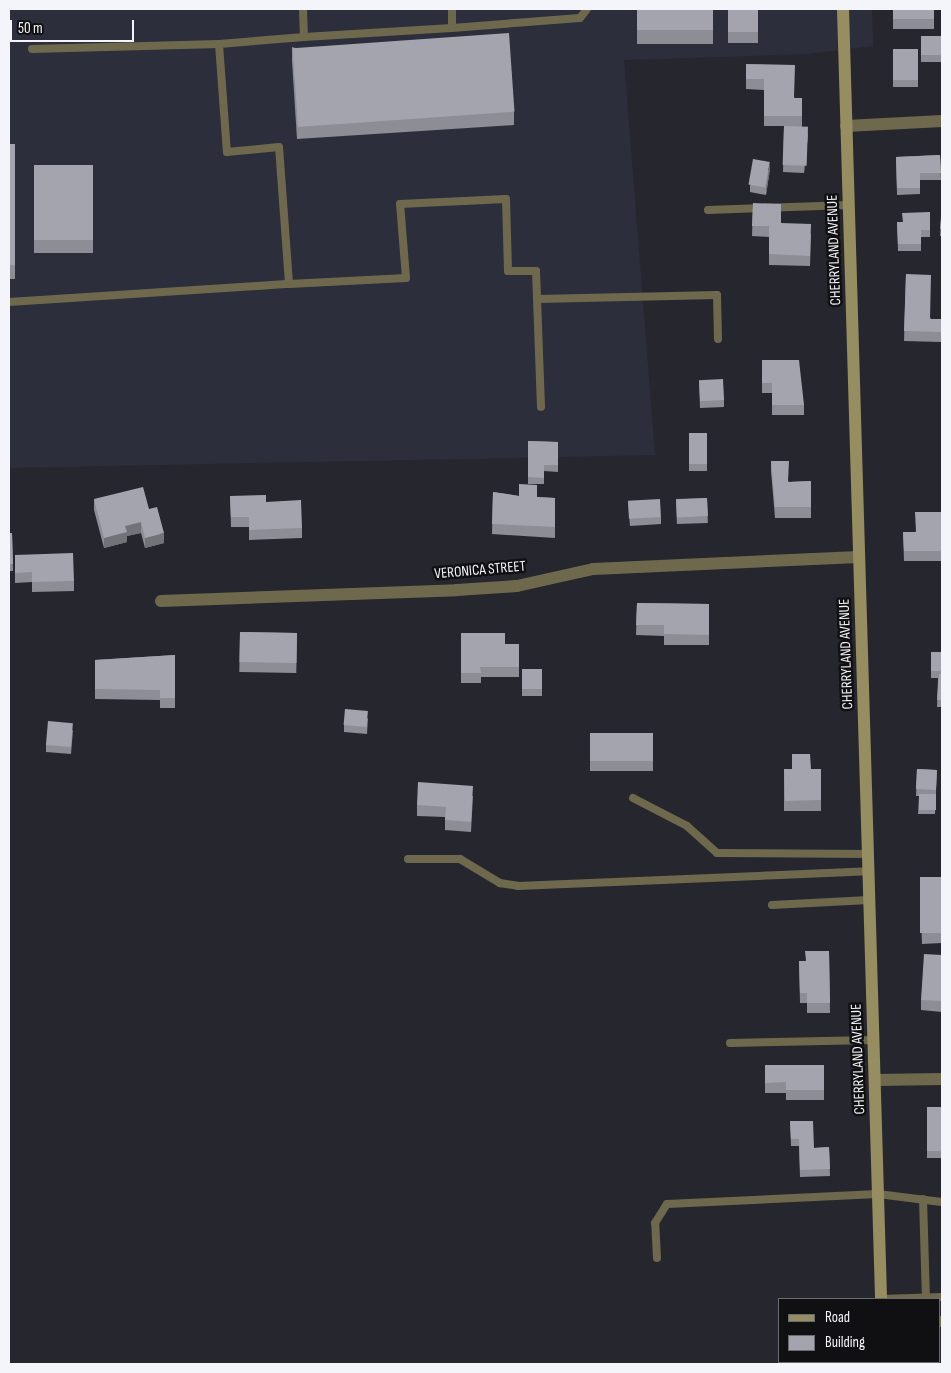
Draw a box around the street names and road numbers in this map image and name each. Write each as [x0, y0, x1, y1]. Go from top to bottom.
street label: CHERRYLAND AVENUE [823, 194, 845, 306]
street label: VERONICA STREET [434, 557, 526, 583]
street label: CHERRYLAND AVENUE [835, 598, 857, 710]
street label: CHERRYLAND AVENUE [847, 1003, 869, 1115]

